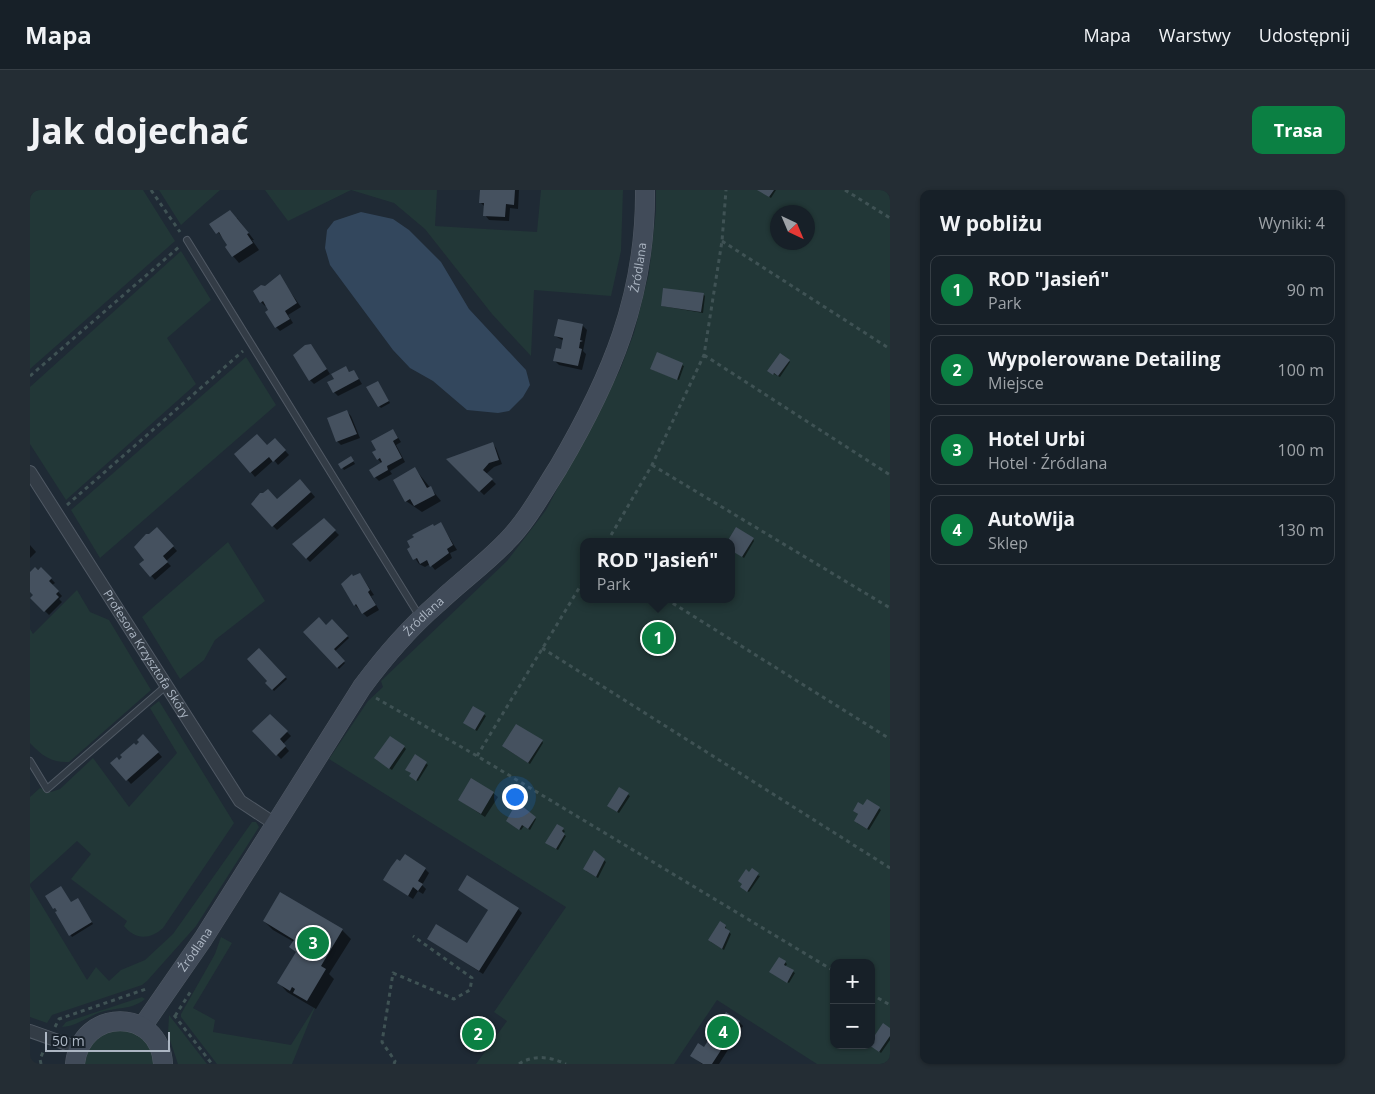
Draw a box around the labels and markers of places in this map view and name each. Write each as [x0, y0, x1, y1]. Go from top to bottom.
pin: 1 [642, 619, 674, 657]
pin: 3 [297, 924, 329, 962]
pin: 4 [707, 1013, 739, 1051]
pin: 2 [462, 1015, 494, 1053]

